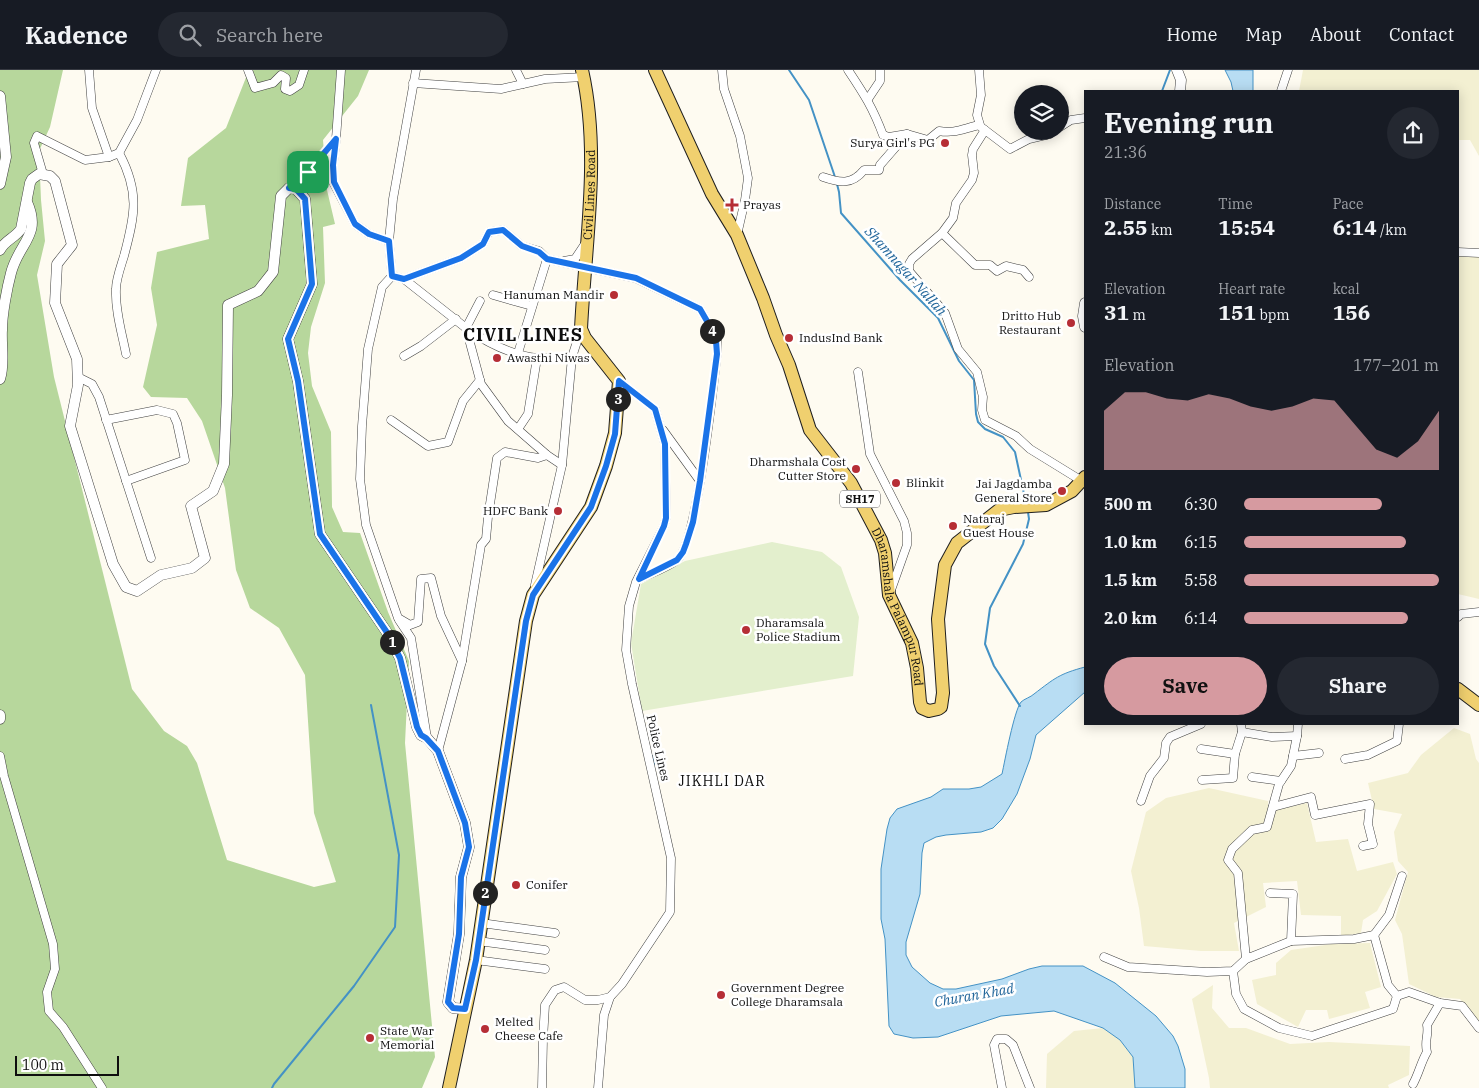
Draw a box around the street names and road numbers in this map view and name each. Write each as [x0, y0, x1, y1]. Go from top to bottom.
street label: Civil Lines Road [580, 149, 598, 241]
road number: SH17 [840, 490, 880, 508]
street label: Dharamshala Palampur Road [869, 525, 927, 687]
street label: Police Lines [644, 713, 673, 783]

